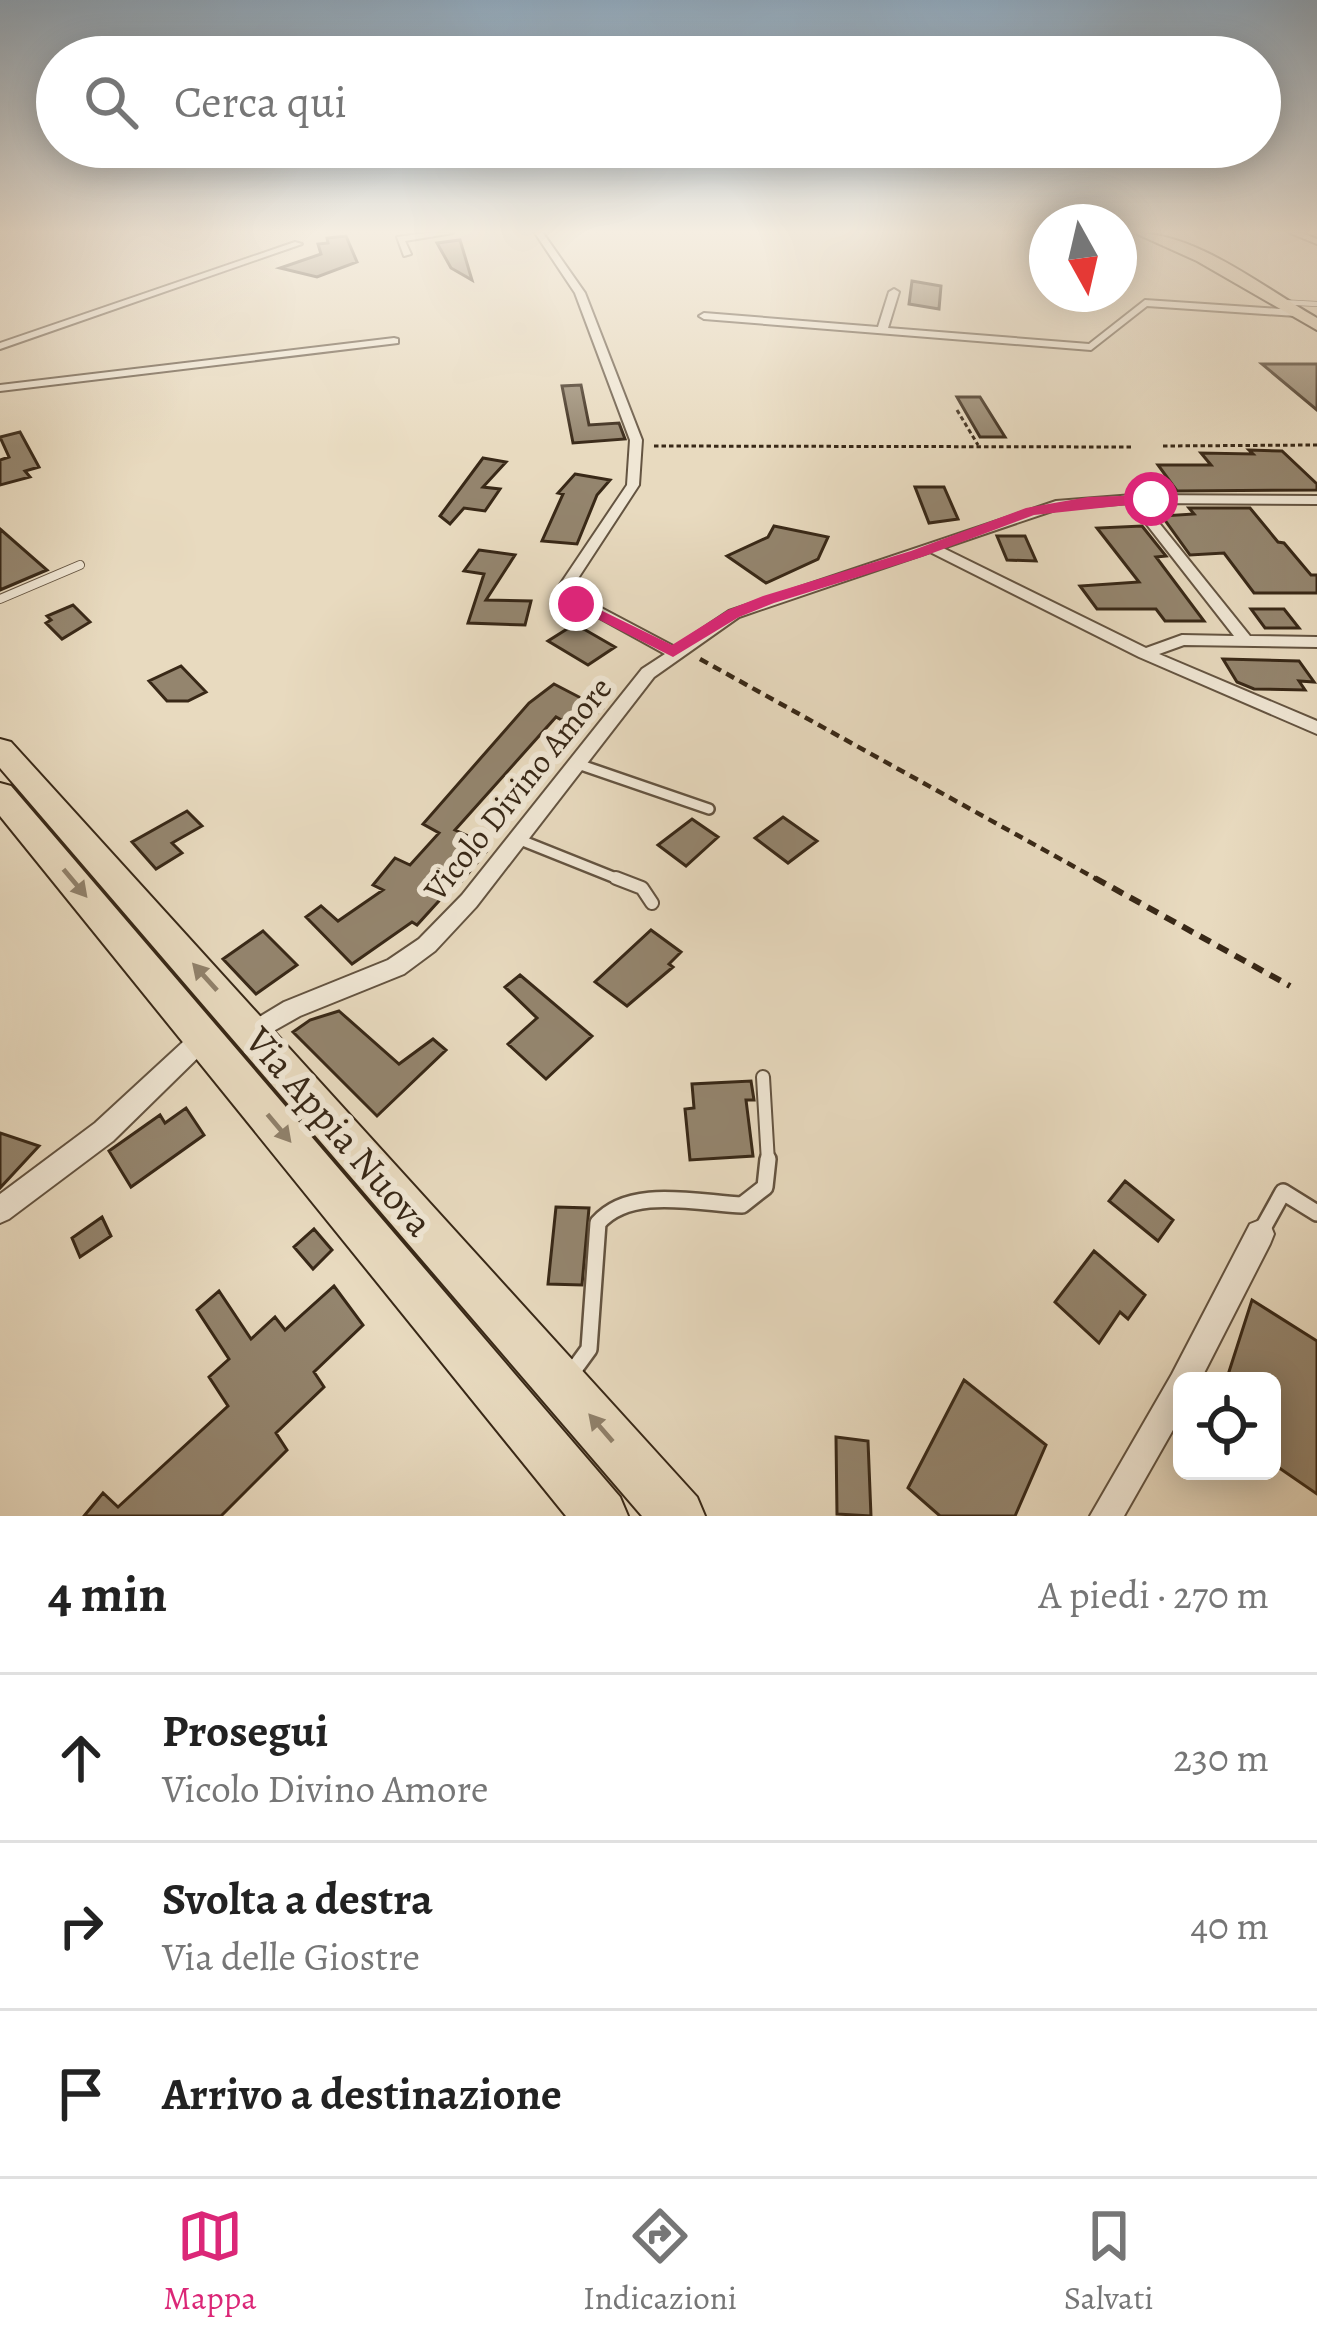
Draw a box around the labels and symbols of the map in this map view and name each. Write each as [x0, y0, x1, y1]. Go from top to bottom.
north arrow [1029, 204, 1137, 312]
route start [1124, 472, 1178, 526]
route end [549, 577, 603, 631]
street label: Vicolo Divino Amore [412, 667, 622, 911]
one-way arrow [62, 868, 88, 898]
one-way arrow [191, 963, 219, 992]
street label: Via Appia Nuova [233, 1014, 446, 1248]
one-way arrow [265, 1112, 291, 1143]
one-way arrow [588, 1413, 614, 1443]

